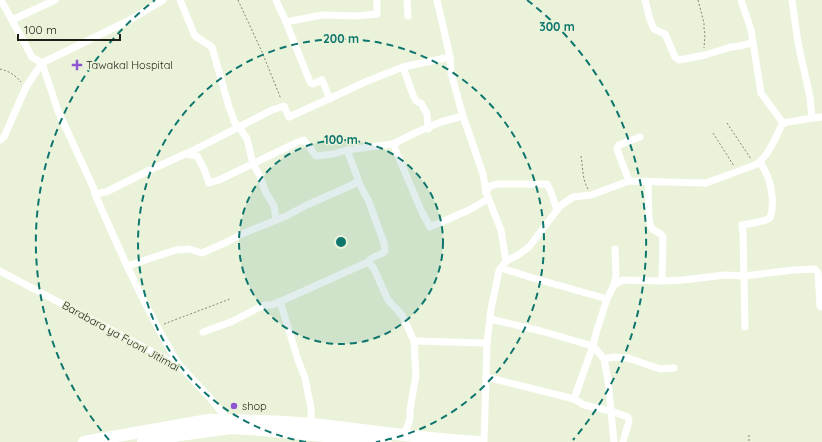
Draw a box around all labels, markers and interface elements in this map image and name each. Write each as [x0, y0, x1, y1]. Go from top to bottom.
scale bar [18, 16, 120, 42]
text: 300 m [539, 19, 575, 34]
text: 100 m [24, 22, 57, 37]
text: 200 m [323, 31, 359, 46]
place label: Tawakal Hospital [86, 58, 173, 72]
marker: Tawakal Hospital [71, 59, 83, 71]
text: 100 m [324, 132, 358, 147]
centre of rings [334, 235, 348, 249]
street label: Barabara ya Fuoni Jitimai [60, 298, 182, 374]
place label: shop [242, 399, 267, 413]
marker: shop [229, 401, 239, 411]

